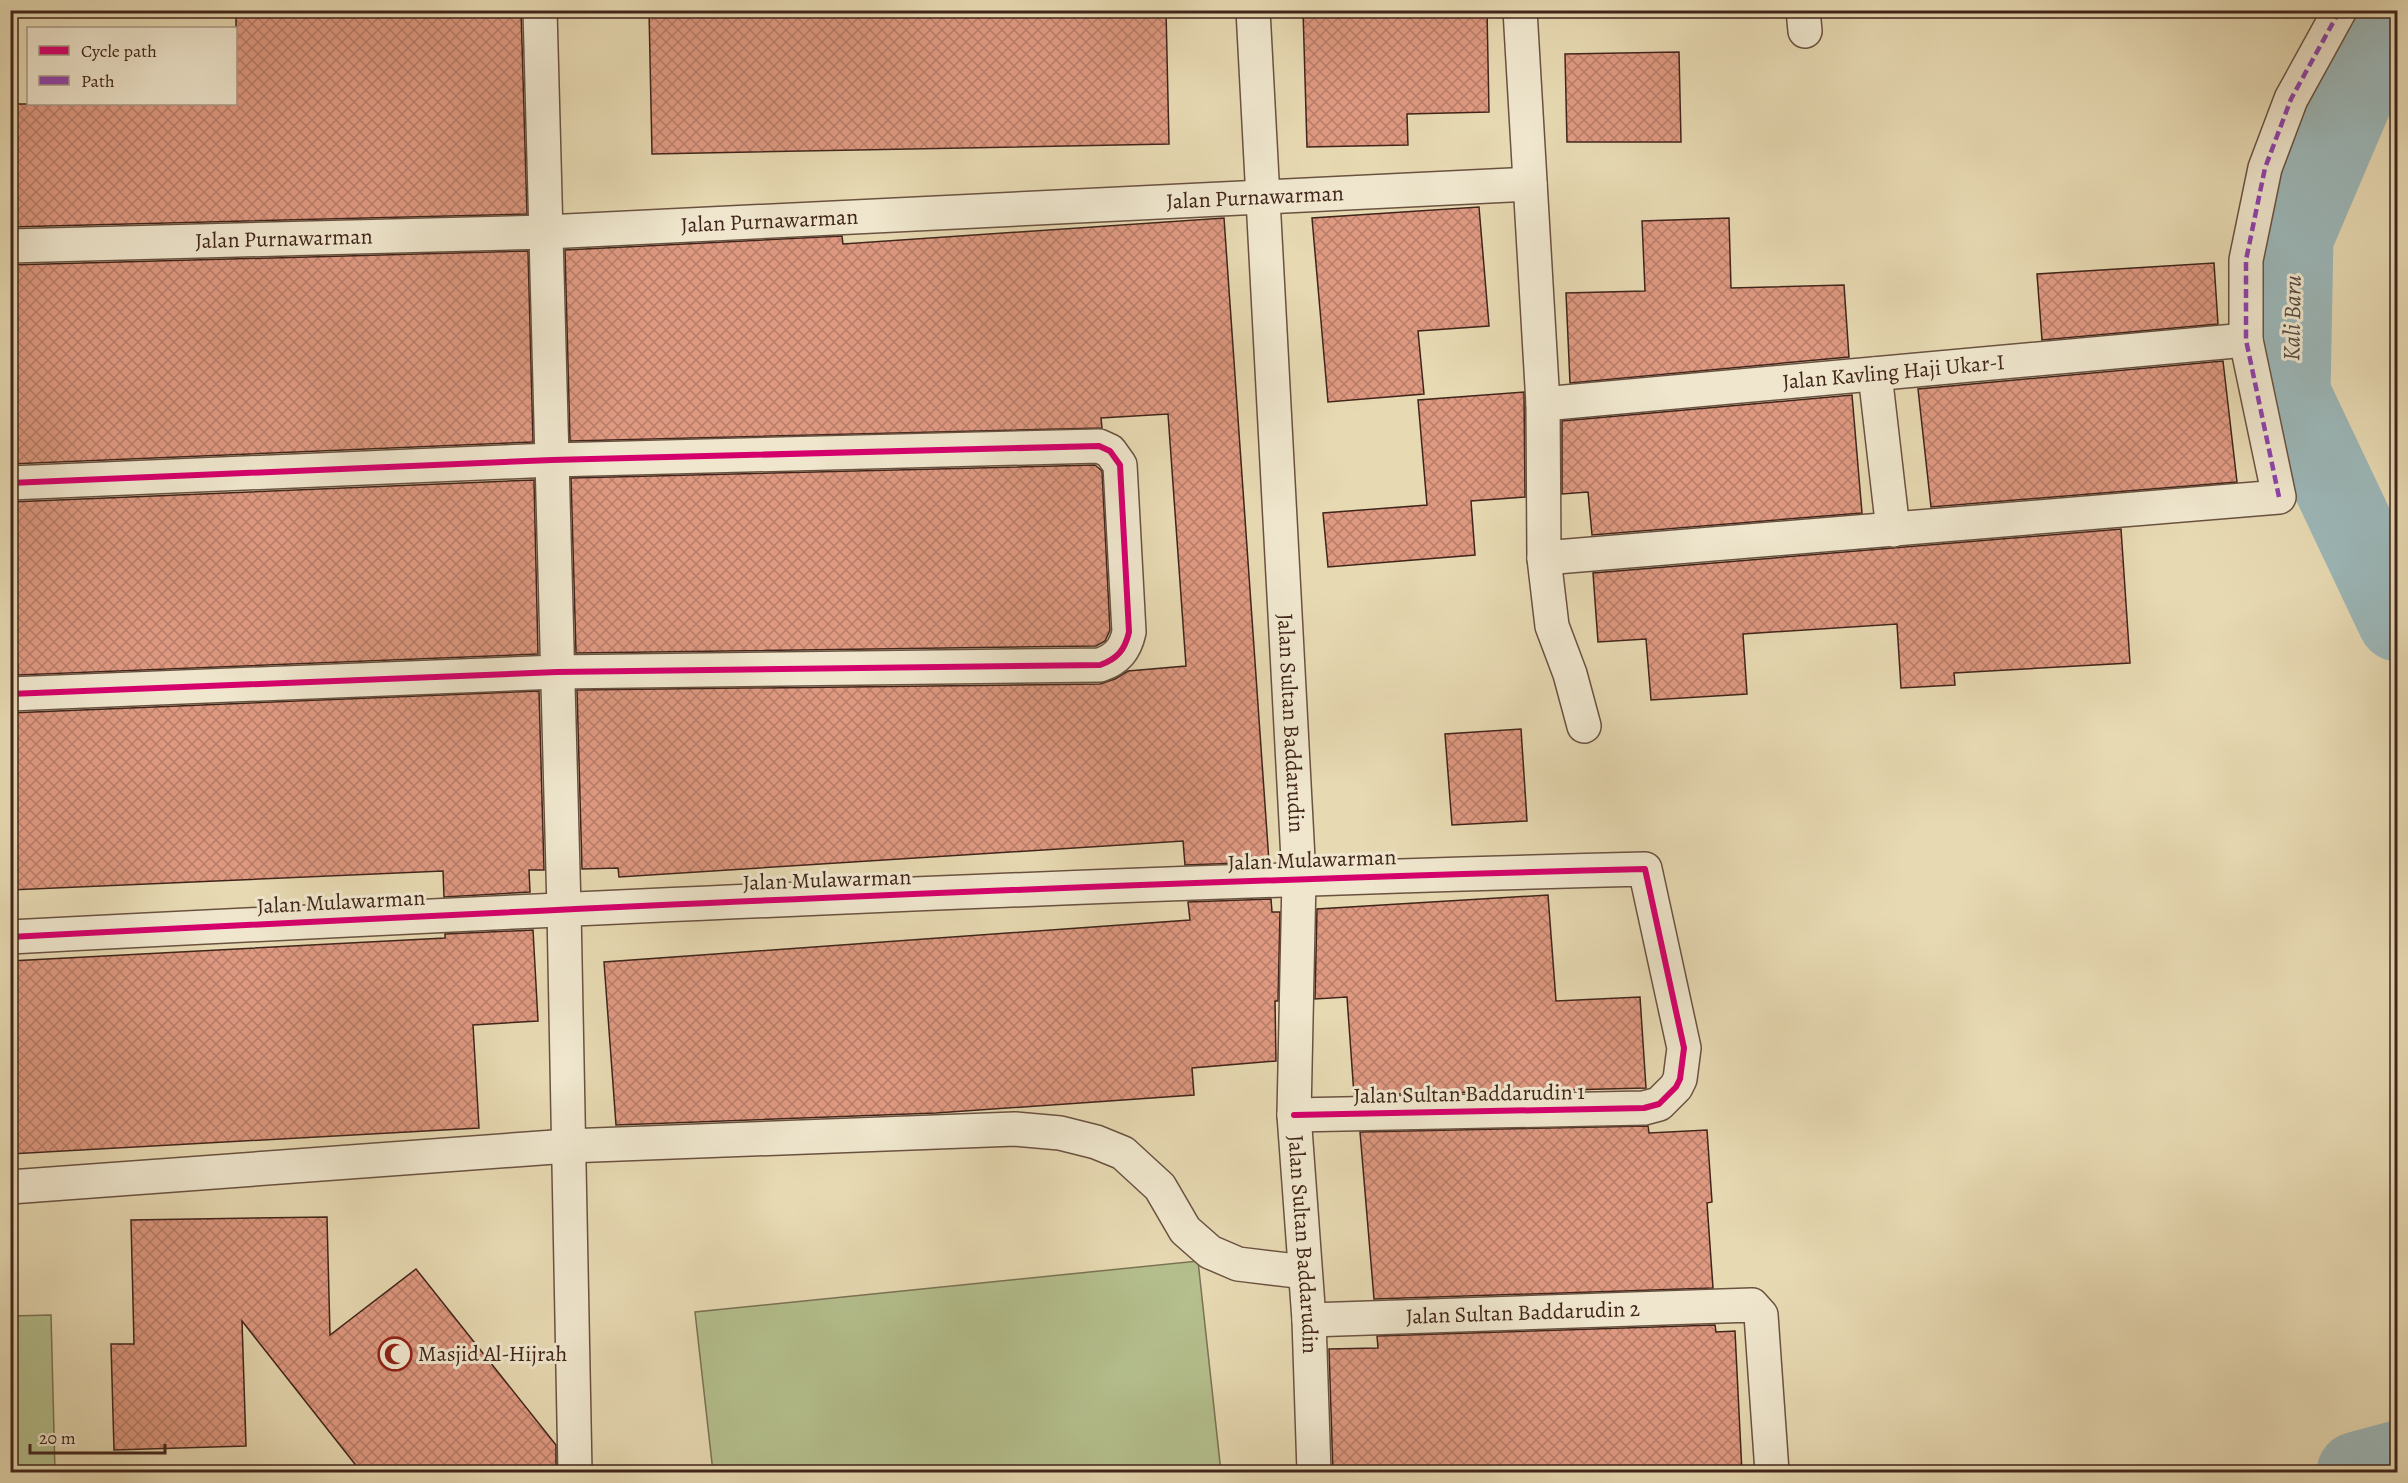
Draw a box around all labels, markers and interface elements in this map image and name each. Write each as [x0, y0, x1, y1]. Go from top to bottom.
legend [27, 27, 237, 105]
text: Cycle path [81, 39, 157, 63]
text: Path [81, 69, 115, 93]
street label: Jalan Purnawarman [1165, 178, 1344, 217]
street label: Jalan Purnawarman [680, 202, 859, 240]
street label: Jalan Purnawarman [195, 222, 373, 256]
water label: Kali Baru [2275, 275, 2309, 361]
street label: Jalan Kavling Haji Ukar-I [1781, 347, 2006, 397]
street label: Jalan Sultan Baddarudin [1270, 613, 1312, 833]
street label: Jalan Mulawarman [1227, 842, 1397, 878]
street label: Jalan Mulawarman [742, 862, 912, 898]
street label: Jalan Mulawarman [256, 883, 426, 921]
street label: Jalan Sultan Baddarudin 1 [1353, 1077, 1585, 1111]
street label: Jalan Sultan Baddarudin [1280, 1134, 1325, 1354]
street label: Jalan Sultan Baddarudin 2 [1405, 1294, 1641, 1332]
mosque icon: Masjid Al-Hijrah [377, 1336, 413, 1372]
place label: Masjid Al-Hijrah [418, 1339, 567, 1369]
scale bar [30, 1417, 165, 1455]
text: 20 m [39, 1426, 76, 1450]

